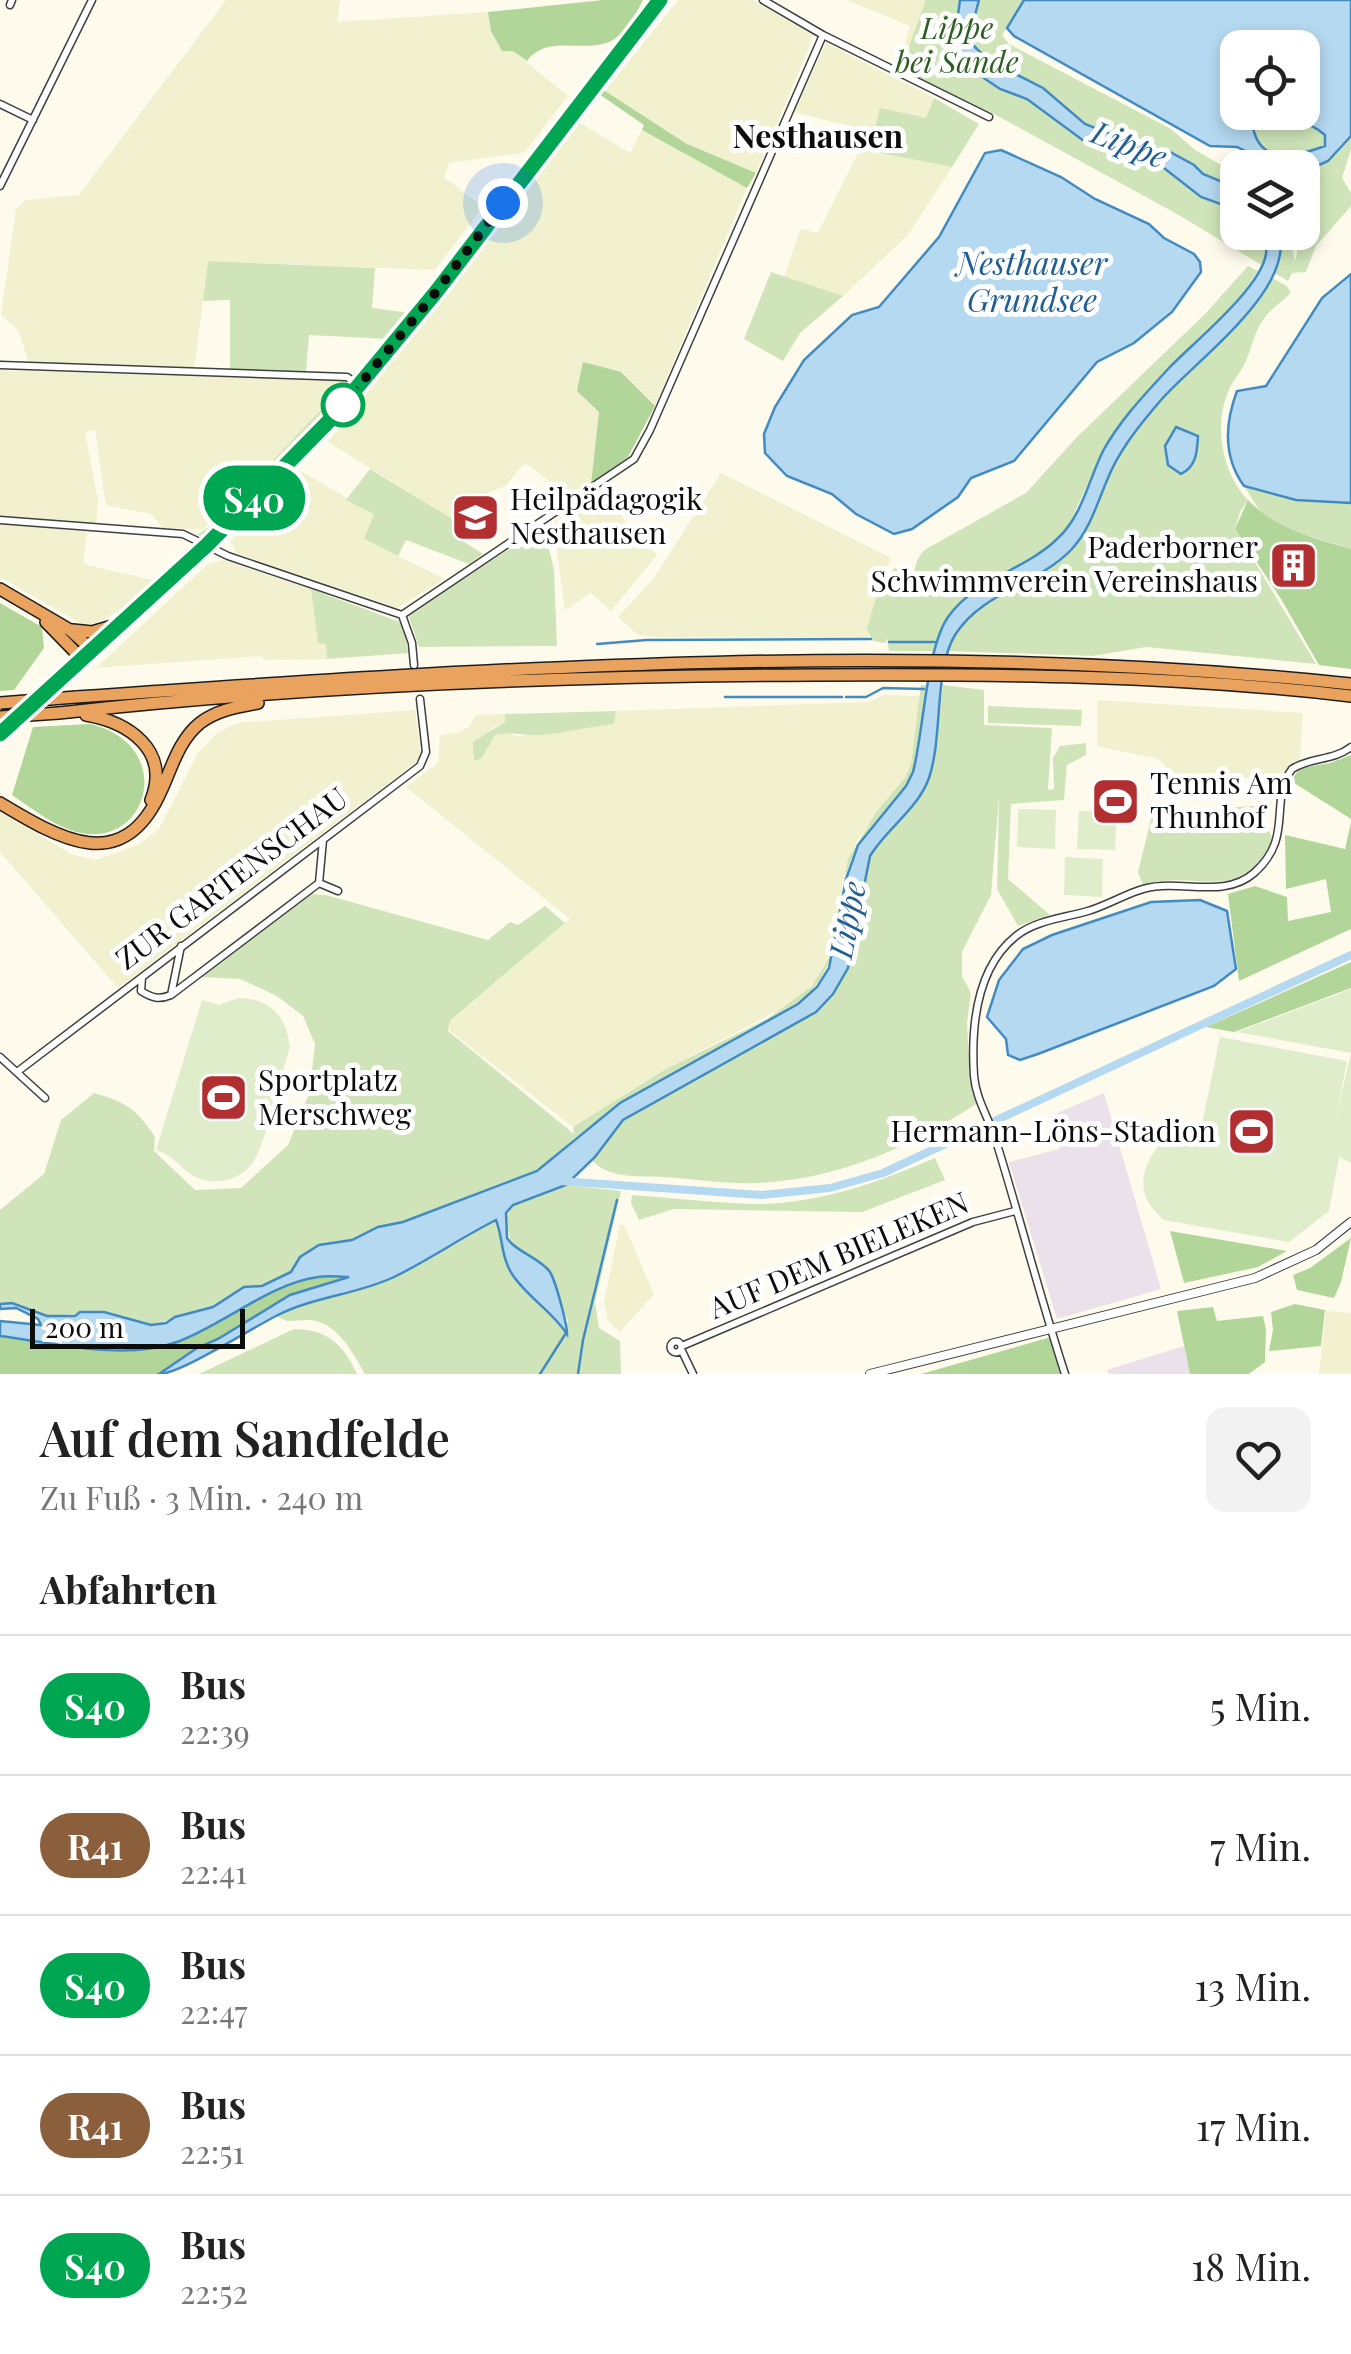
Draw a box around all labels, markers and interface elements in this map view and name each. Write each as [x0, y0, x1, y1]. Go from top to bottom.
park label: Lippe bei Sande [894, 7, 1019, 81]
map controls [1220, 30, 1320, 250]
button: locate [1220, 30, 1320, 130]
water label: Lippe [1084, 108, 1174, 177]
district label: Nesthausen [733, 113, 904, 156]
button: layers [1220, 150, 1320, 250]
your location [478, 178, 528, 228]
water label: Nesthauser Grundsee [954, 240, 1109, 320]
unlabelled marker [322, 384, 364, 426]
line badge: S40 [196, 466, 312, 530]
text: S40 [223, 475, 285, 522]
place label: Heilpädagogik Nesthausen [510, 478, 703, 552]
school or university icon: Heilpädagogik Nesthausen [449, 491, 501, 543]
place label: Paderborner Schwimmverein Vereinshaus [871, 526, 1258, 600]
building icon: Paderborner Schwimmverein Vereinshaus [1267, 539, 1319, 591]
place label: Tennis Am Thunhof [1150, 762, 1293, 836]
sports icon: Tennis Am Thunhof [1089, 775, 1141, 827]
street label: ZUR GARTENSCHAU [107, 777, 355, 978]
water label: Lippe [817, 877, 874, 964]
place label: Sportplatz Merschweg [258, 1059, 411, 1133]
sports icon: Sportplatz Merschweg [197, 1072, 249, 1124]
sports icon: Hermann-Löns-Stadion [1225, 1106, 1277, 1158]
place label: Hermann-Löns-Stadion [891, 1110, 1216, 1150]
street label: AUF DEM BIELEKEN [701, 1181, 974, 1327]
scale bar [30, 1304, 245, 1348]
text: 200 m [45, 1308, 124, 1345]
text: Auf dem Sandfelde [40, 1405, 450, 1469]
button: heart [1206, 1407, 1311, 1512]
text: Zu Fuß · 3 Min. · 240 m [40, 1475, 363, 1518]
text: Abfahrten [40, 1563, 217, 1614]
text: Bus [180, 1658, 246, 1709]
text: 5 Min. [1210, 1680, 1311, 1731]
text: S40 [64, 1682, 126, 1729]
text: 22:39 [180, 1709, 250, 1752]
text: Bus [180, 1798, 246, 1849]
text: 7 Min. [1210, 1820, 1311, 1871]
text: R41 [67, 1822, 123, 1869]
text: 22:41 [180, 1849, 247, 1892]
text: Bus [180, 1938, 246, 1989]
text: 13 Min. [1194, 1960, 1311, 2011]
text: S40 [64, 1962, 126, 2009]
text: 22:47 [180, 1989, 248, 2032]
text: Bus [180, 2078, 246, 2129]
text: 17 Min. [1196, 2100, 1311, 2151]
text: R41 [67, 2102, 123, 2149]
text: 22:51 [180, 2129, 244, 2172]
text: Bus [180, 2218, 246, 2269]
text: 18 Min. [1191, 2240, 1311, 2291]
text: S40 [64, 2242, 126, 2289]
text: 22:52 [180, 2269, 248, 2312]

